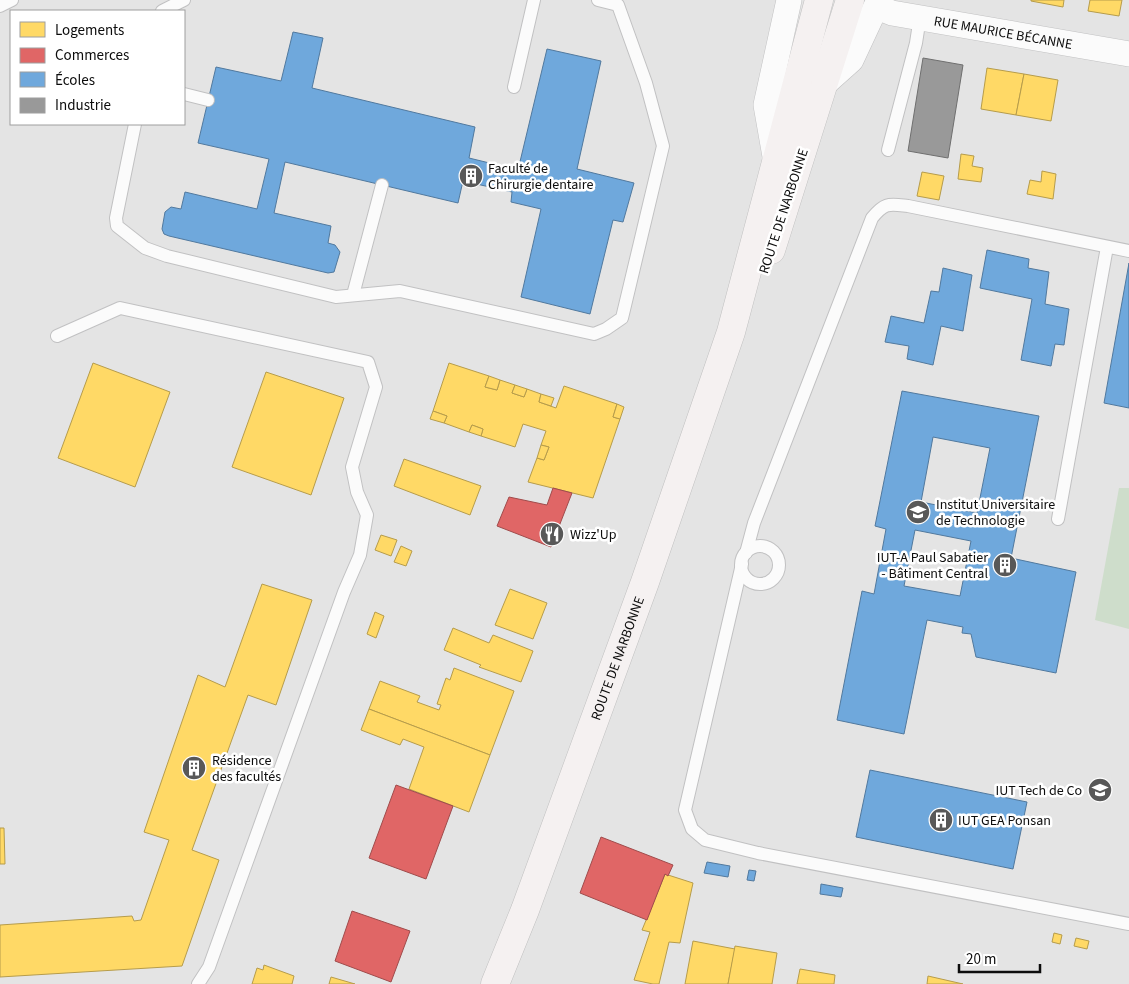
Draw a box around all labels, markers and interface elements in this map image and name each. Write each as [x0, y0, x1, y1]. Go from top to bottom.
legend [10, 10, 185, 125]
street label: RUE MAURICE BÉCANNE [932, 11, 1074, 55]
text: Logements [55, 20, 124, 41]
text: Commerces [55, 45, 129, 66]
text: Écoles [55, 70, 95, 91]
text: Industrie [55, 95, 111, 116]
street label: ROUTE DE NARBONNE [754, 146, 814, 276]
place label: Faculté de Chirurgie dentaire [488, 159, 594, 195]
building icon: Faculté de Chirurgie dentaire [458, 163, 484, 189]
place label: Institut Universitaire de Technologie [936, 495, 1055, 531]
school or university icon: Institut Universitaire de Technologie [905, 499, 931, 525]
restaurant icon: Wizz'Up [539, 521, 565, 547]
place label: Wizz'Up [570, 525, 617, 545]
place label: IUT-A Paul Sabatier - Bâtiment Central [877, 548, 988, 584]
building icon: IUT-A Paul Sabatier - Bâtiment Central [992, 552, 1018, 578]
street label: ROUTE DE NARBONNE [586, 594, 650, 723]
place label: Résidence des facultés [212, 751, 281, 787]
building icon: Résidence des facultés [181, 755, 207, 781]
school or university icon: IUT Tech de Co [1087, 777, 1113, 803]
place label: IUT Tech de Co [996, 781, 1082, 801]
building icon: IUT GEA Ponsan [928, 807, 954, 833]
place label: IUT GEA Ponsan [958, 811, 1051, 831]
scale bar [959, 942, 1040, 974]
text: 20 m [966, 949, 996, 970]

